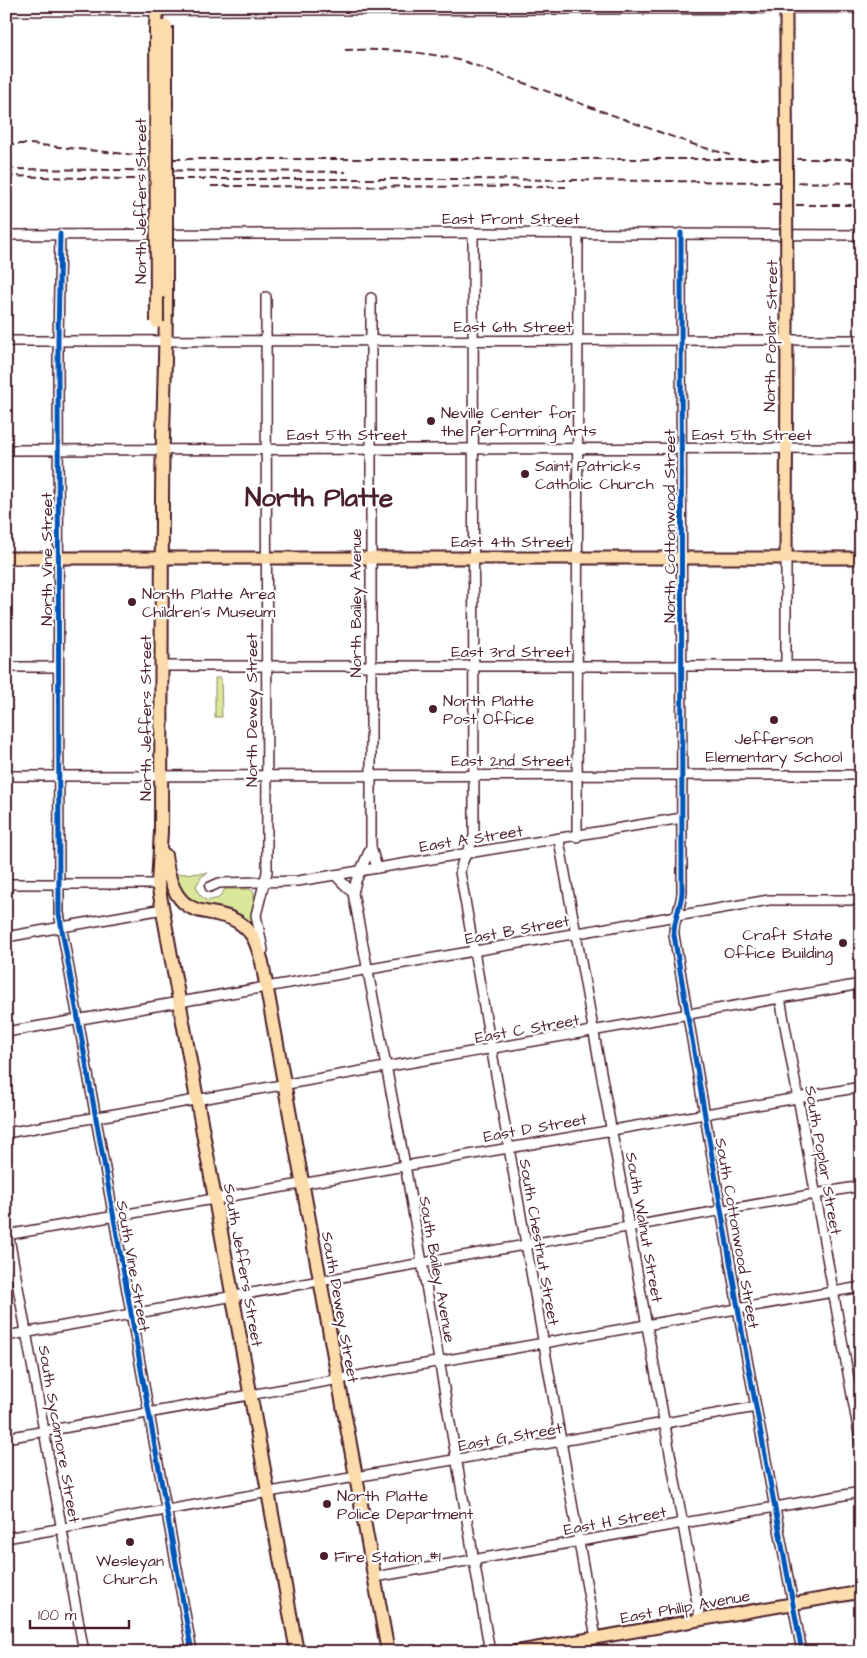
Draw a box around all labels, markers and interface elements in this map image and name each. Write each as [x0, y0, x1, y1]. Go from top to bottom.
street label: North Jeffers Street [130, 117, 152, 284]
street label: East Front Street [442, 208, 580, 230]
street label: North Poplar Street [759, 259, 783, 412]
street label: East 6th Street [454, 316, 573, 338]
place label: Neville Center for the Performing Arts [441, 402, 597, 443]
marker: Neville Center for the Performing Arts [425, 415, 437, 427]
street label: East 5th Street [287, 424, 408, 446]
street label: East 5th Street [692, 424, 813, 446]
street label: North Cottonwood Street [659, 429, 681, 623]
place label: Saint Patricks Catholic Church [535, 455, 654, 495]
marker: Saint Patricks Catholic Church [519, 468, 531, 480]
district label: North Platte [245, 480, 393, 516]
street label: North Vine Street [36, 492, 58, 626]
street label: North Bailey Avenue [345, 528, 368, 677]
street label: East 4th Street [451, 531, 571, 553]
place label: North Platte Area Children's Museum [142, 583, 276, 623]
marker: North Platte Area Children's Museum [126, 596, 138, 608]
street label: North Dewey Street [241, 633, 264, 787]
street label: North Jeffers Street [135, 634, 157, 801]
street label: East 3rd Street [451, 641, 571, 663]
place label: North Platte Post Office [443, 690, 534, 730]
marker: North Platte Post Office [427, 703, 439, 715]
marker: Jefferson Elementary School [768, 714, 780, 726]
place label: Jefferson Elementary School [705, 728, 843, 769]
street label: East 2nd Street [451, 750, 571, 772]
street label: East A Street [418, 820, 525, 858]
street label: East B Street [463, 910, 572, 950]
place label: Craft State Office Building [724, 924, 833, 965]
marker: Craft State Office Building [837, 937, 849, 949]
street label: East C Street [473, 1009, 582, 1049]
street label: South Poplar Street [799, 1084, 847, 1237]
street label: East D Street [482, 1108, 589, 1148]
street label: South Cottonwood Street [709, 1136, 765, 1331]
street label: South Walnut Street [620, 1150, 668, 1305]
street label: South Chestnut Street [514, 1157, 565, 1328]
street label: South Jeffers Street [218, 1182, 268, 1349]
street label: South Bailey Avenue [412, 1194, 461, 1345]
street label: South Vine Street [111, 1199, 155, 1334]
street label: South Dewey Street [315, 1230, 364, 1385]
street label: South Sycamore Street [32, 1344, 86, 1526]
street label: East G Street [456, 1417, 564, 1457]
place label: North Platte Police Department [337, 1485, 474, 1525]
marker: North Platte Police Department [321, 1498, 333, 1510]
street label: East H Street [562, 1501, 669, 1541]
marker: Wesleyan Church [124, 1536, 136, 1548]
place label: Fire Station #1 [334, 1546, 441, 1568]
place label: Wesleyan Church [96, 1550, 164, 1590]
marker: Fire Station #1 [318, 1550, 330, 1562]
street label: East Philip Avenue [619, 1585, 752, 1629]
scale bar [30, 1598, 129, 1630]
text: 100 m [38, 1605, 77, 1626]

